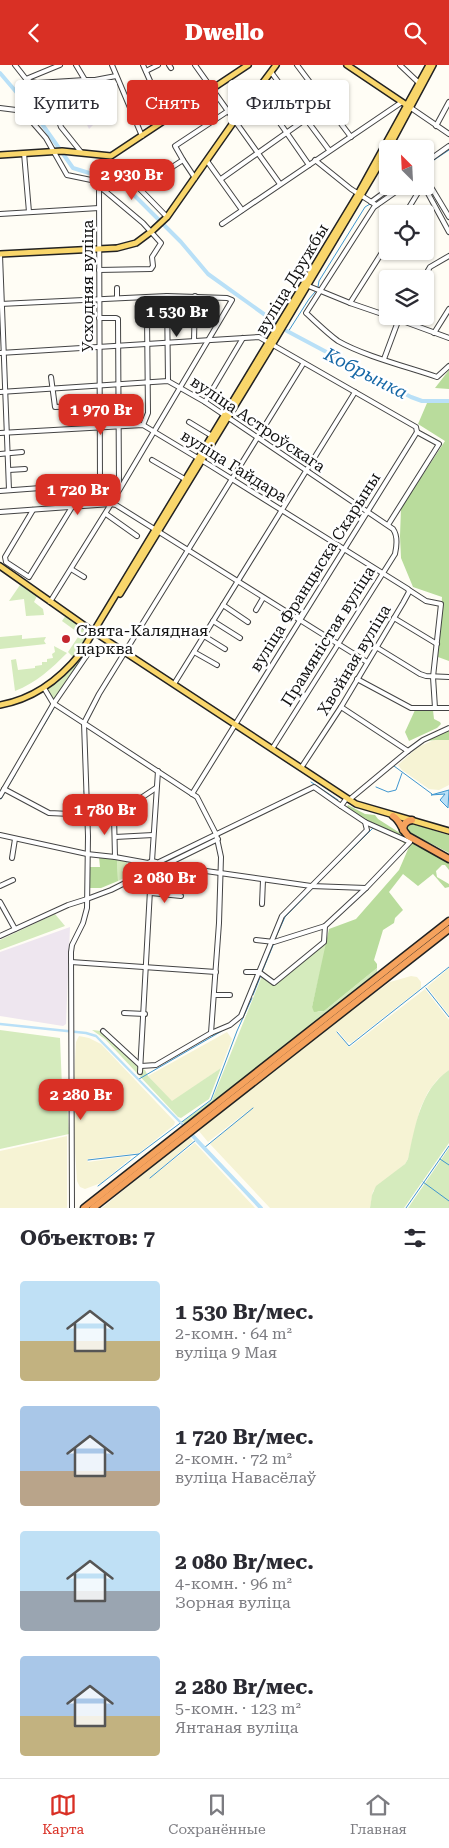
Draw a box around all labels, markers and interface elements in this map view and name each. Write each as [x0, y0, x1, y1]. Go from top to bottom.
icon: back [20, 19, 48, 47]
icon: search [401, 19, 429, 47]
text: Dwello [185, 20, 264, 45]
chip: Купить [15, 80, 117, 125]
chip: Снять [127, 80, 218, 125]
chip: Фильтры [228, 80, 349, 125]
north arrow [379, 140, 434, 195]
map controls [379, 140, 434, 325]
pin: 2 930 Br [80, 159, 184, 201]
text: 2 930 Br [101, 165, 163, 184]
button: locate [379, 205, 434, 260]
street label: Усходняя вуліца [78, 219, 97, 352]
street label: вуліца Дружбы [251, 220, 333, 338]
button: layers [379, 270, 434, 325]
pin: 1 530 Br [125, 295, 229, 338]
text: 1 530 Br [146, 302, 208, 321]
water label: Кобрынка [320, 343, 411, 403]
street label: вуліца Астроўскага [187, 372, 329, 476]
pin: 1 970 Br [49, 393, 153, 436]
text: 1 970 Br [70, 400, 132, 419]
street label: вуліца Гайдара [177, 426, 291, 506]
street label: вуліца Францыска Скарыны [246, 469, 384, 675]
pin: 1 720 Br [26, 473, 130, 516]
text: 1 720 Br [47, 480, 109, 499]
street label: Прамяністая вуліца [277, 562, 379, 710]
street label: Хвойная вуліца [313, 601, 395, 719]
place label: Свята-Калядная царква [76, 621, 209, 658]
marker: Свята-Калядная царква [60, 633, 72, 645]
pin: 1 780 Br [53, 793, 157, 836]
text: 1 780 Br [74, 800, 136, 819]
pin: 2 080 Br [113, 861, 217, 904]
text: 2 080 Br [134, 868, 196, 887]
pin: 2 280 Br [29, 1079, 133, 1121]
text: 2 280 Br [50, 1085, 112, 1104]
icon: filters [401, 1224, 429, 1252]
text: Объектов: 7 [20, 1226, 155, 1250]
text: 1 530 Br/мес. [175, 1300, 314, 1324]
icon: home [60, 1301, 120, 1361]
text: 2-комн. · 64 m² [175, 1324, 292, 1343]
text: вуліца 9 Мая [175, 1343, 277, 1362]
text: 1 720 Br/мес. [175, 1425, 314, 1449]
icon: home [60, 1426, 120, 1486]
text: 2-комн. · 72 m² [175, 1449, 292, 1468]
text: вуліца Навасёлаў [175, 1468, 316, 1487]
text: 2 080 Br/мес. [175, 1550, 314, 1574]
icon: home [60, 1551, 120, 1611]
text: 4-комн. · 96 m² [175, 1574, 292, 1593]
text: Зорная вуліца [175, 1593, 291, 1612]
text: 2 280 Br/мес. [175, 1675, 314, 1699]
icon: home [60, 1676, 120, 1736]
text: 5-комн. · 123 m² [175, 1699, 301, 1718]
text: Янтаная вуліца [175, 1718, 299, 1737]
tab: Карта [42, 1791, 84, 1837]
tab: Сохранённые [168, 1791, 266, 1837]
tab: Главная [350, 1791, 407, 1837]

